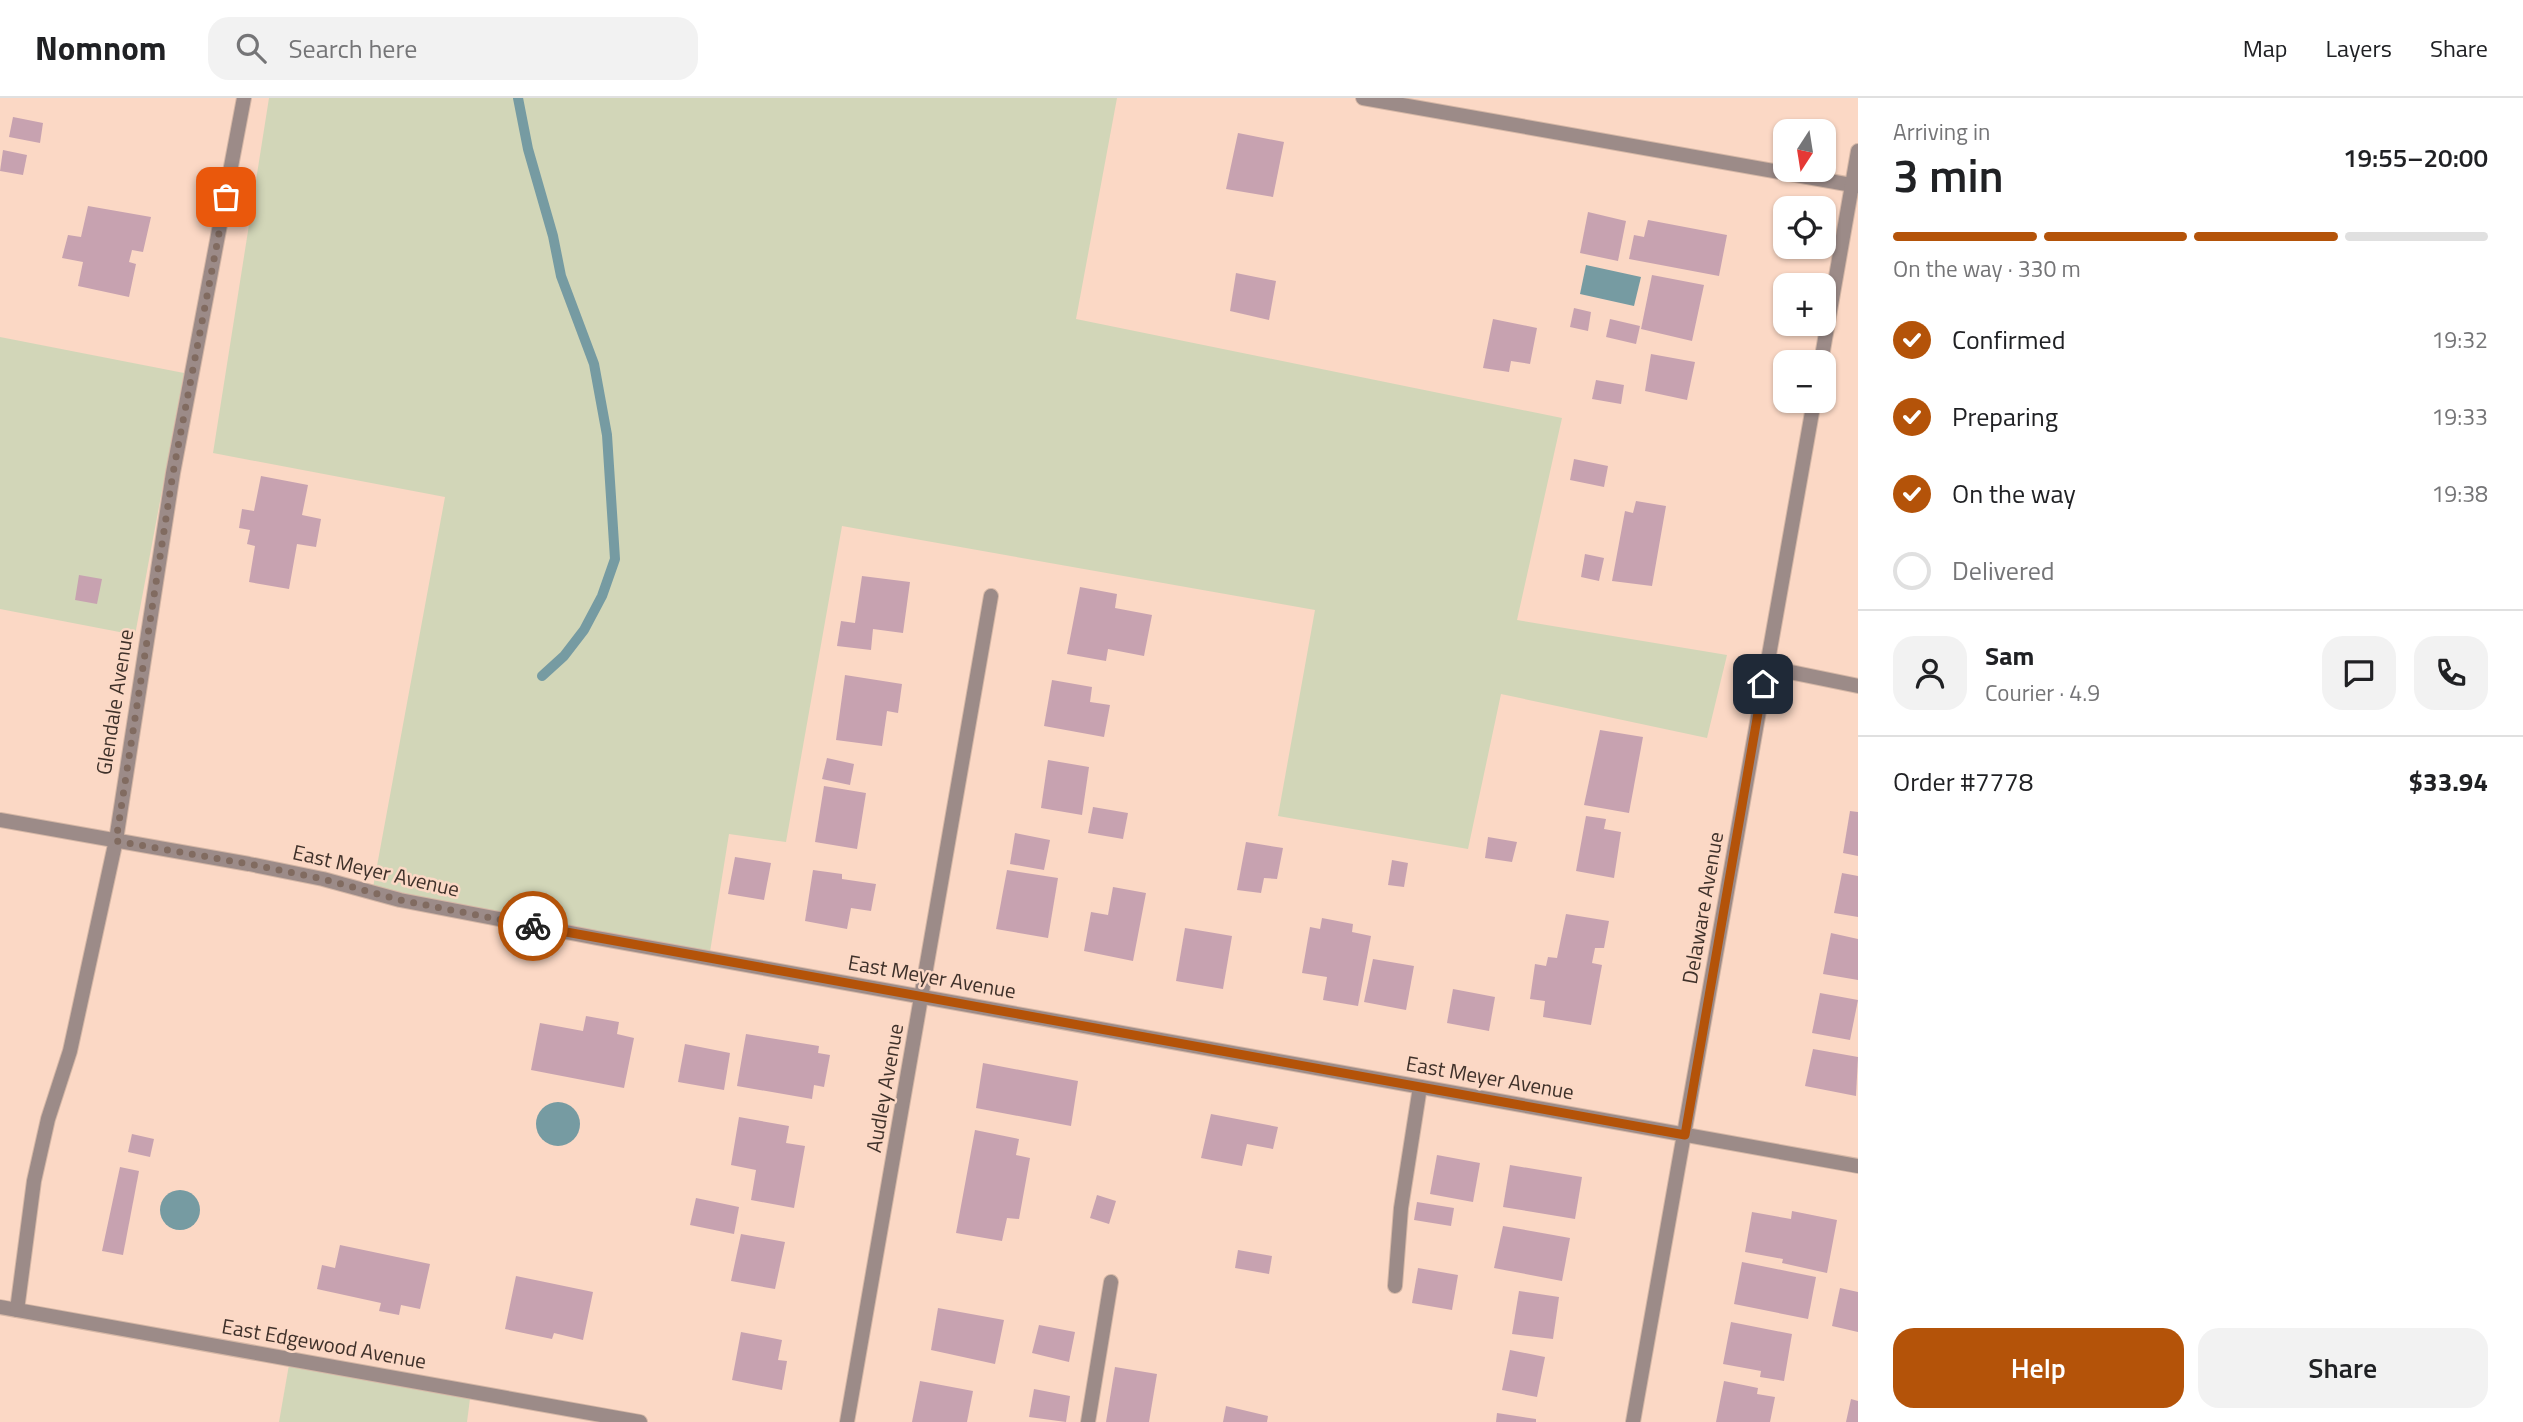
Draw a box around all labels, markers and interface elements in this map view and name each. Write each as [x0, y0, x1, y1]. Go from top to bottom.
search box [208, 17, 698, 80]
text: Nomnom [35, 23, 166, 73]
icon: search [232, 29, 270, 67]
text: Search here [288, 29, 417, 68]
text: Map [2243, 30, 2288, 66]
text: Layers [2326, 30, 2392, 66]
text: Share [2430, 30, 2488, 66]
text: Arriving in [1893, 114, 1990, 149]
north arrow [1773, 119, 1836, 182]
map controls [1773, 119, 1836, 413]
text: 19:55–20:00 [2343, 138, 2488, 177]
text: 3 min [1893, 140, 2004, 210]
pin [196, 167, 256, 227]
icon: bag [207, 178, 245, 216]
button: locate [1773, 196, 1836, 259]
text: On the way · 330 m [1893, 251, 2081, 286]
button: + [1773, 273, 1836, 336]
text: Confirmed [1952, 320, 2066, 359]
icon: check [1893, 321, 1931, 359]
text: 19:32 [2431, 322, 2488, 357]
button: − [1773, 350, 1836, 413]
text: Preparing [1952, 397, 2058, 436]
icon: check [1893, 398, 1931, 436]
text: 19:33 [2431, 399, 2488, 434]
text: On the way [1952, 474, 2076, 513]
icon: check [1893, 475, 1931, 513]
text: 19:38 [2431, 476, 2488, 511]
text: Delivered [1952, 551, 2055, 590]
street label: Glendale Avenue [87, 627, 141, 777]
button: person [1893, 636, 1967, 710]
text: Sam [1985, 636, 2034, 675]
button: chat [2322, 636, 2396, 710]
button: phone [2414, 636, 2488, 710]
pin [1733, 654, 1793, 714]
icon: home [1744, 665, 1782, 703]
text: Courier · 4.9 [1985, 675, 2100, 710]
text: Order #7778 [1893, 762, 2033, 801]
text: $33.94 [2409, 762, 2488, 801]
street label: Delaware Avenue [1673, 829, 1731, 986]
street label: East Meyer Avenue [290, 835, 463, 905]
courier [498, 891, 568, 961]
icon: bike [514, 907, 552, 945]
street label: East Meyer Avenue [846, 945, 1019, 1007]
street label: Audley Avenue [857, 1021, 911, 1155]
street label: East Meyer Avenue [1404, 1046, 1577, 1108]
street label: East Edgewood Avenue [219, 1309, 429, 1377]
button: Help [1893, 1328, 2184, 1408]
button: Share [2198, 1328, 2488, 1408]

